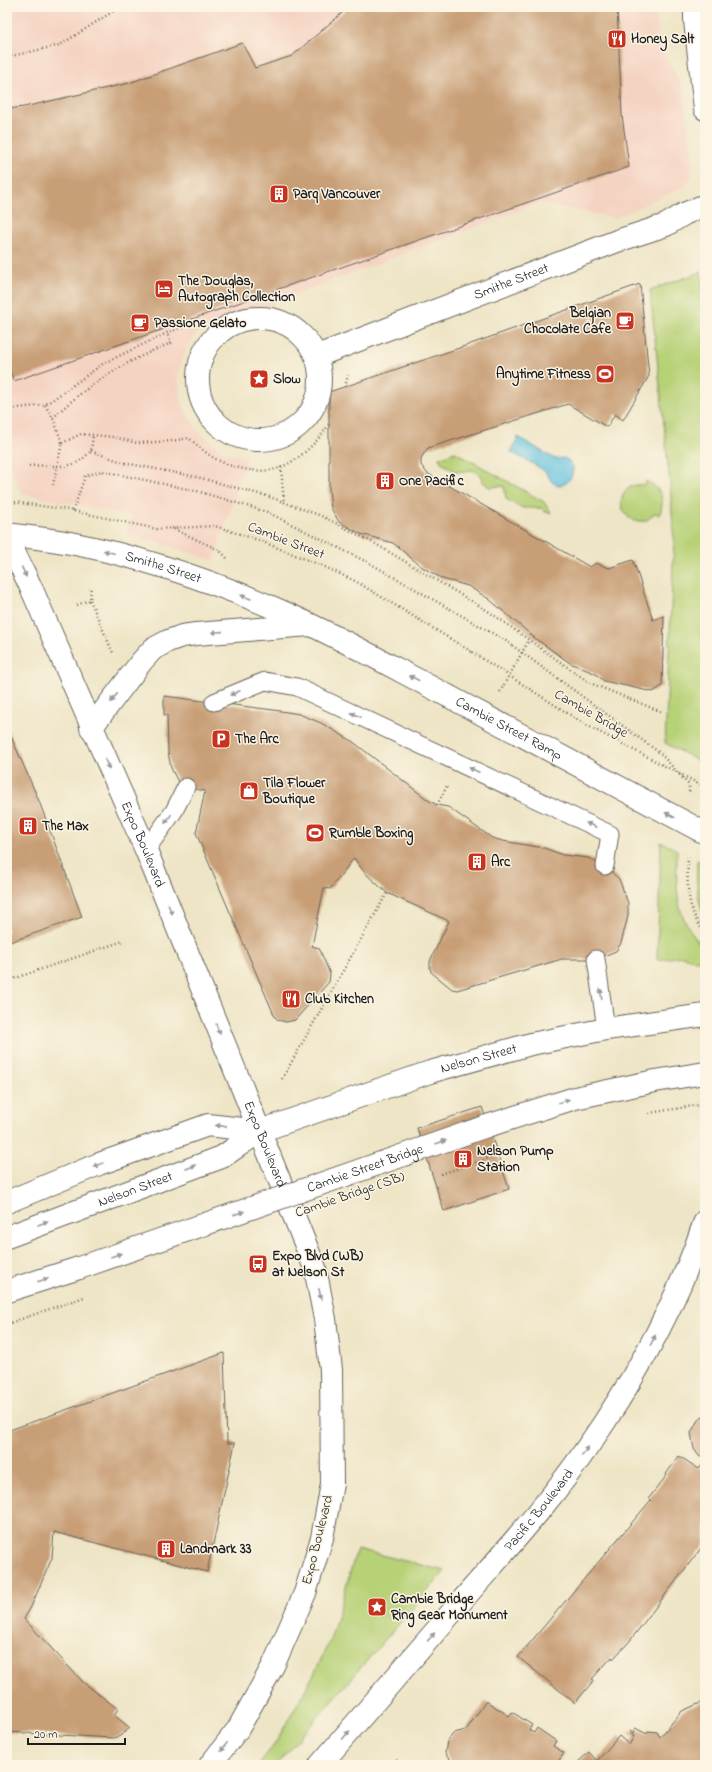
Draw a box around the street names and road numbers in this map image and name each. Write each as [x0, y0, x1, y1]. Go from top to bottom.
street label: Smithe Street [471, 258, 552, 305]
street label: Cambie Street [244, 517, 328, 565]
street label: Smithe Street [123, 546, 205, 589]
street label: Cambie Bridge [550, 684, 633, 745]
street label: Cambie Street Ramp [452, 691, 566, 766]
street label: Expo Boulevard [115, 798, 171, 891]
street label: Nelson Street [438, 1038, 520, 1079]
street label: Expo Boulevard [238, 1098, 292, 1191]
street label: Cambie Street Bridge [304, 1138, 427, 1198]
street label: Nelson Street [95, 1166, 176, 1213]
street label: Cambie Bridge (SB) [292, 1166, 408, 1224]
street label: Pacific Boulevard [499, 1464, 579, 1556]
street label: Expo Boulevard [297, 1493, 339, 1587]

